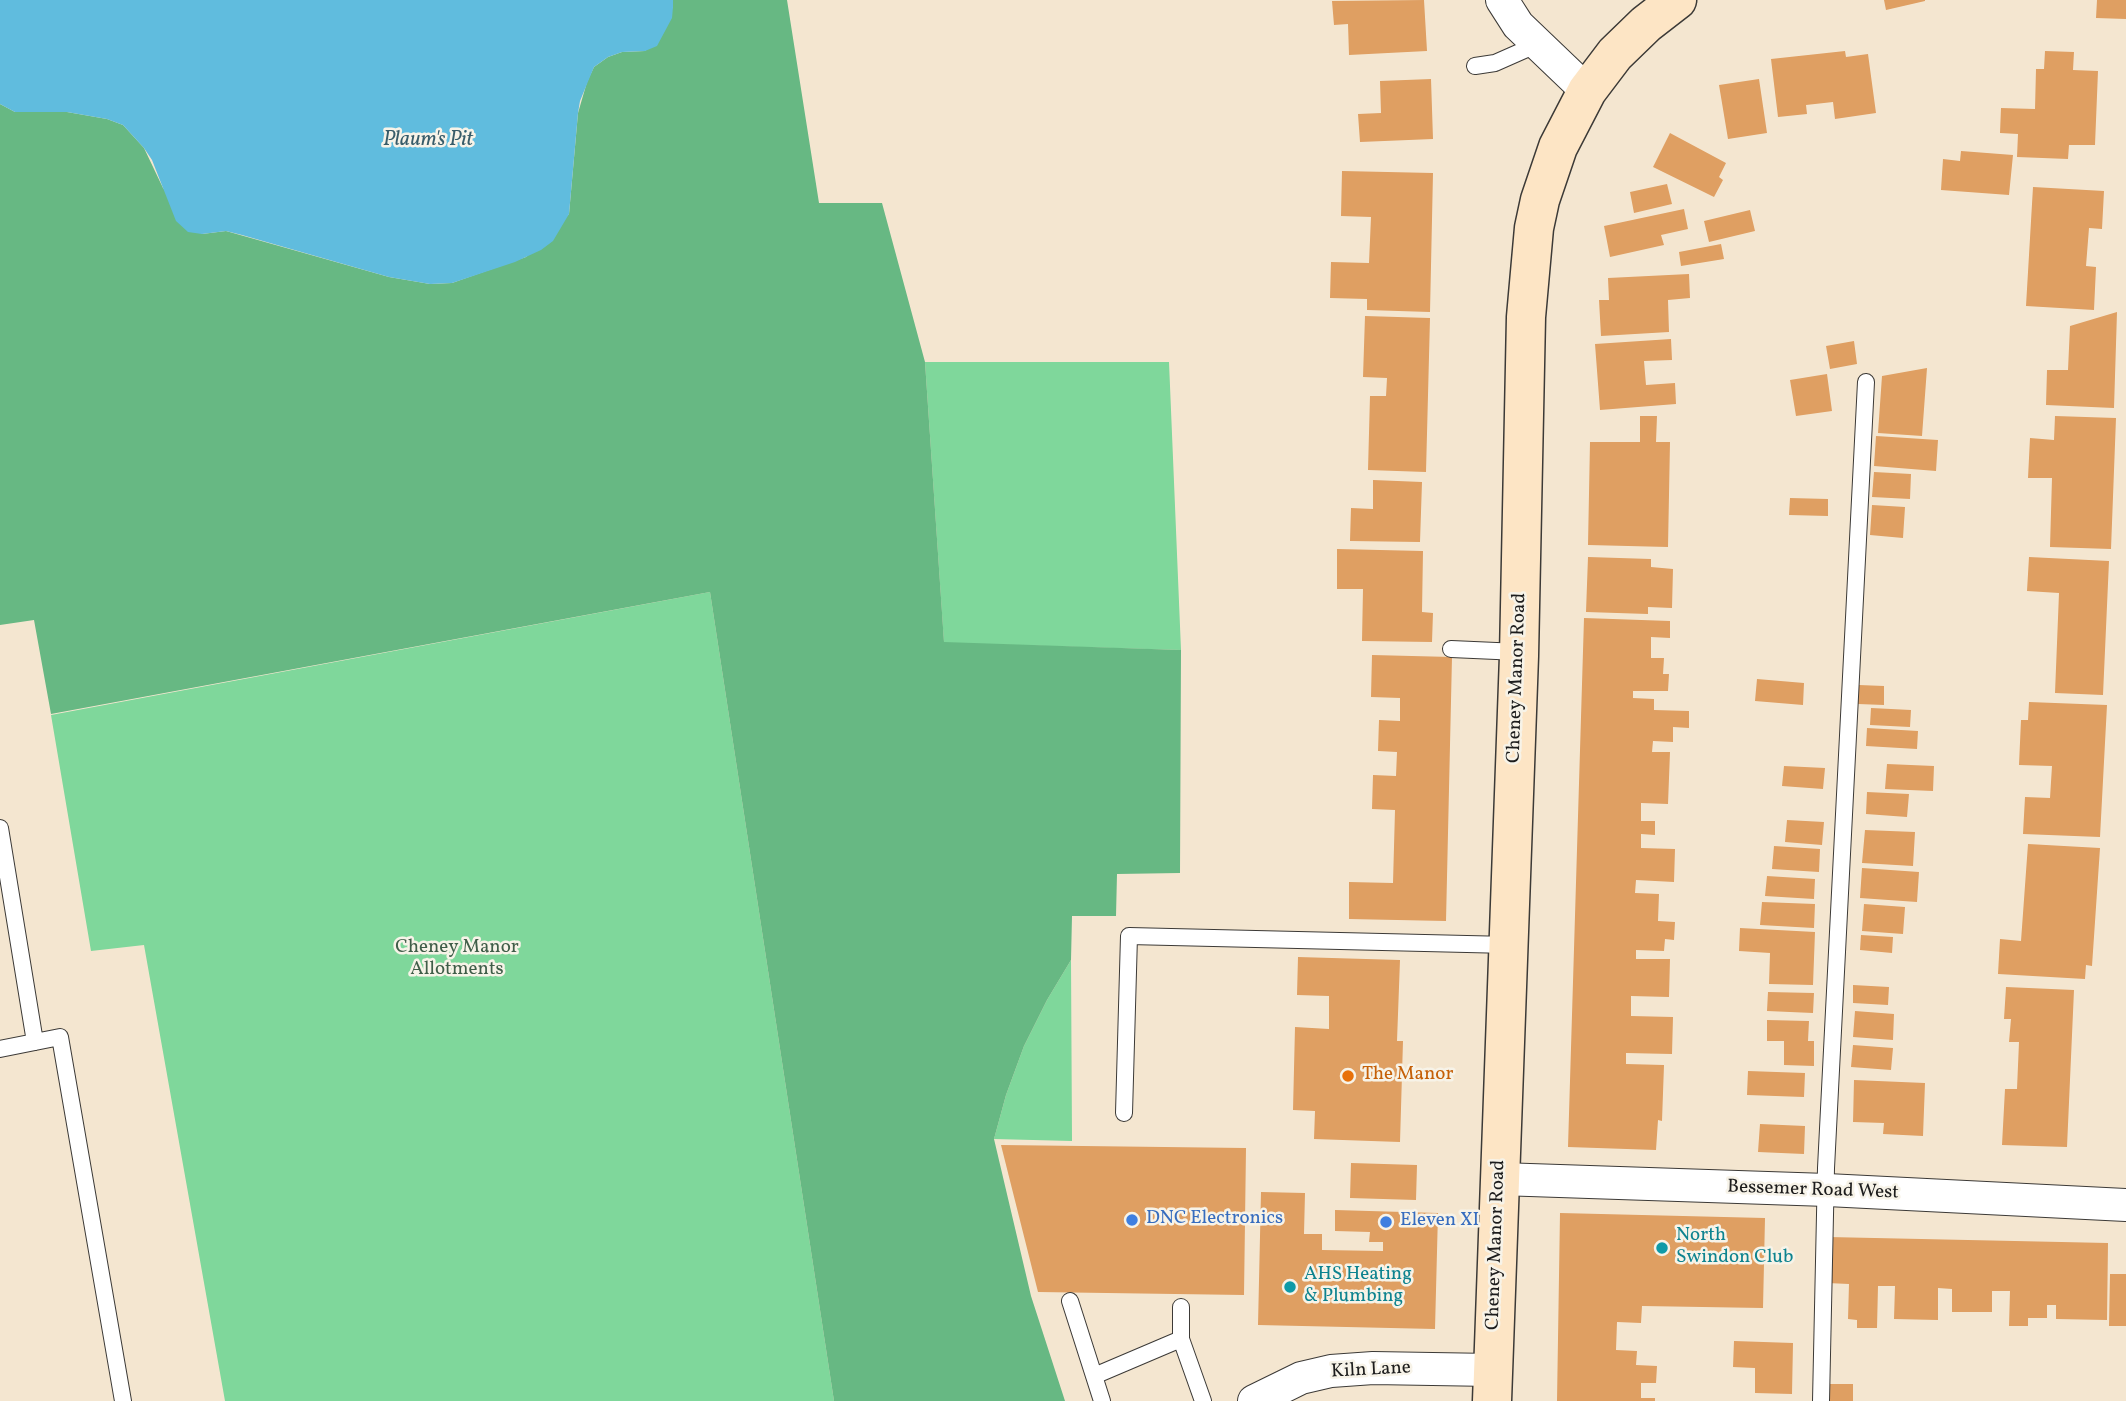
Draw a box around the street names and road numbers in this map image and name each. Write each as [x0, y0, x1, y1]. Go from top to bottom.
street label: Cheney Manor Road [1504, 593, 1532, 763]
street label: Cheney Manor Road [1483, 1160, 1511, 1330]
street label: Bessemer Road West [1727, 1177, 1899, 1205]
street label: Kiln Lane [1331, 1358, 1411, 1384]

